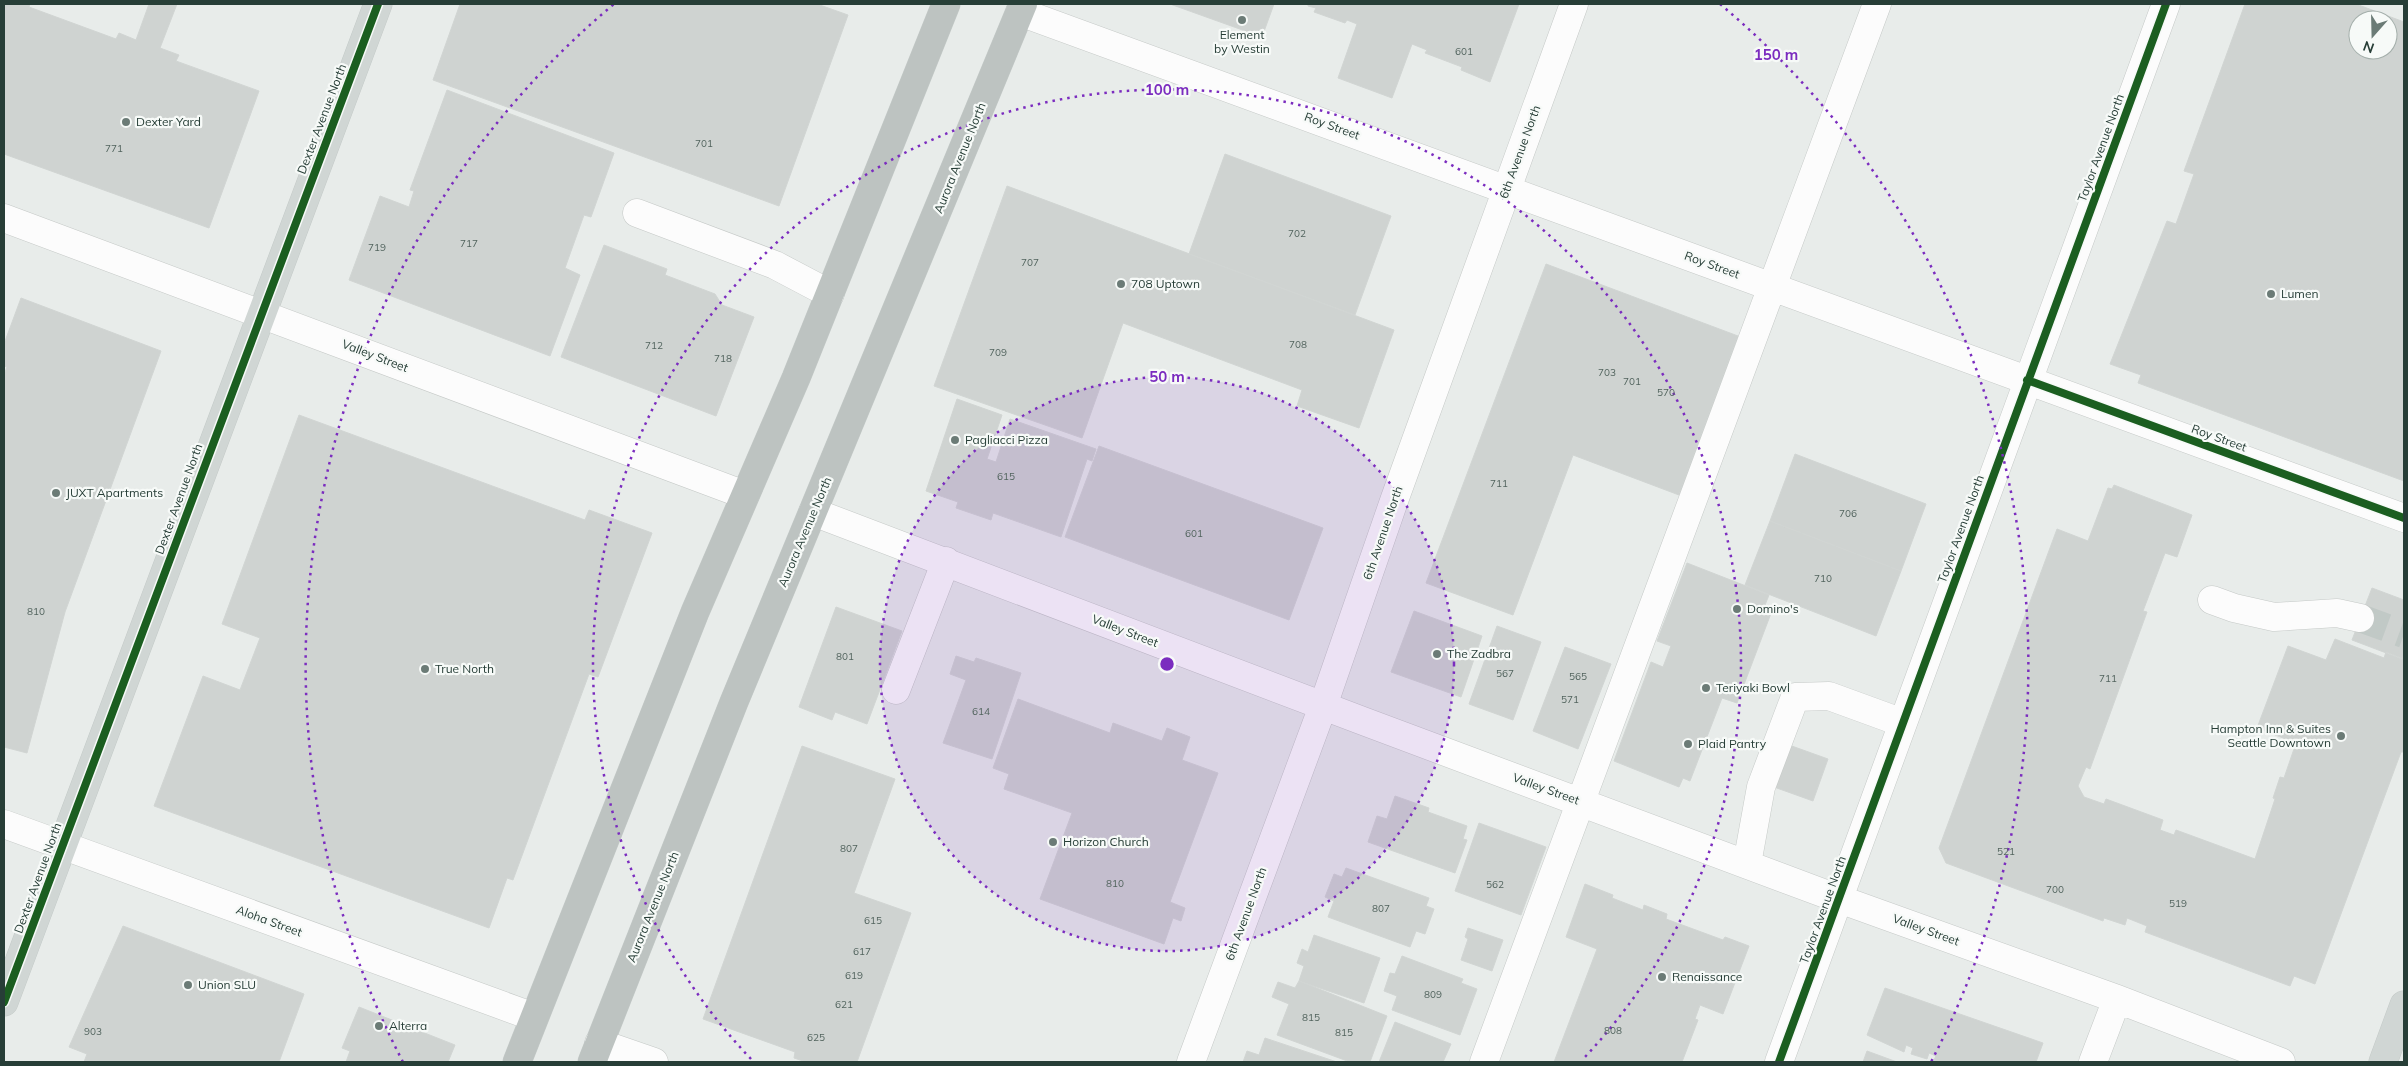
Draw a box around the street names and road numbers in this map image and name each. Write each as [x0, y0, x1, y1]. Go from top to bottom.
street label: Dexter Avenue North [294, 62, 349, 176]
street label: Taylor Avenue North [2074, 92, 2127, 204]
street label: Aurora Avenue North [930, 100, 989, 215]
street label: 6th Avenue North [1496, 103, 1543, 201]
street label: Roy Street [1303, 109, 1362, 142]
street label: Roy Street [1683, 248, 1742, 281]
street label: Valley Street [340, 336, 410, 375]
street label: Roy Street [2190, 421, 2249, 454]
street label: Dexter Avenue North [152, 441, 206, 556]
street label: Taylor Avenue North [1934, 473, 1987, 585]
street label: Aurora Avenue North [775, 474, 835, 589]
street label: 6th Avenue North [1359, 484, 1406, 582]
street label: Valley Street [1090, 611, 1160, 650]
street label: Valley Street [1511, 770, 1582, 808]
street label: Dexter Avenue North [11, 820, 65, 935]
street label: Aurora Avenue North [623, 849, 682, 964]
street label: Taylor Avenue North [1796, 854, 1849, 966]
street label: 6th Avenue North [1222, 865, 1269, 963]
street label: Aloha Street [234, 902, 304, 939]
street label: Valley Street [1891, 911, 1962, 949]

